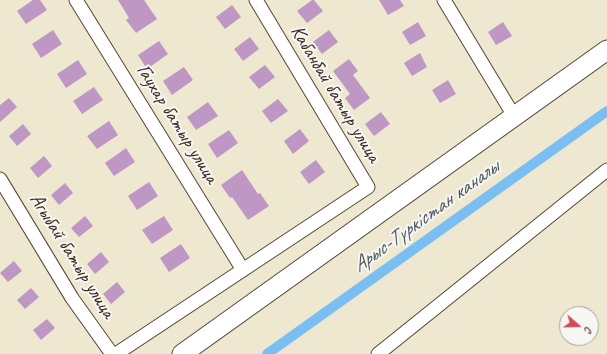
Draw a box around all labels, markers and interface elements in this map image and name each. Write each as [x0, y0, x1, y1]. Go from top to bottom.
street label: Кабанбай батыр улица [285, 21, 385, 167]
street label: Гаухар батыр улица [131, 60, 223, 188]
water label: Арыс-Түркістан каналы [348, 155, 504, 279]
street label: Агыбай батыр улица [24, 189, 120, 323]
north arrow [559, 306, 599, 346]
text: С [582, 325, 597, 335]

